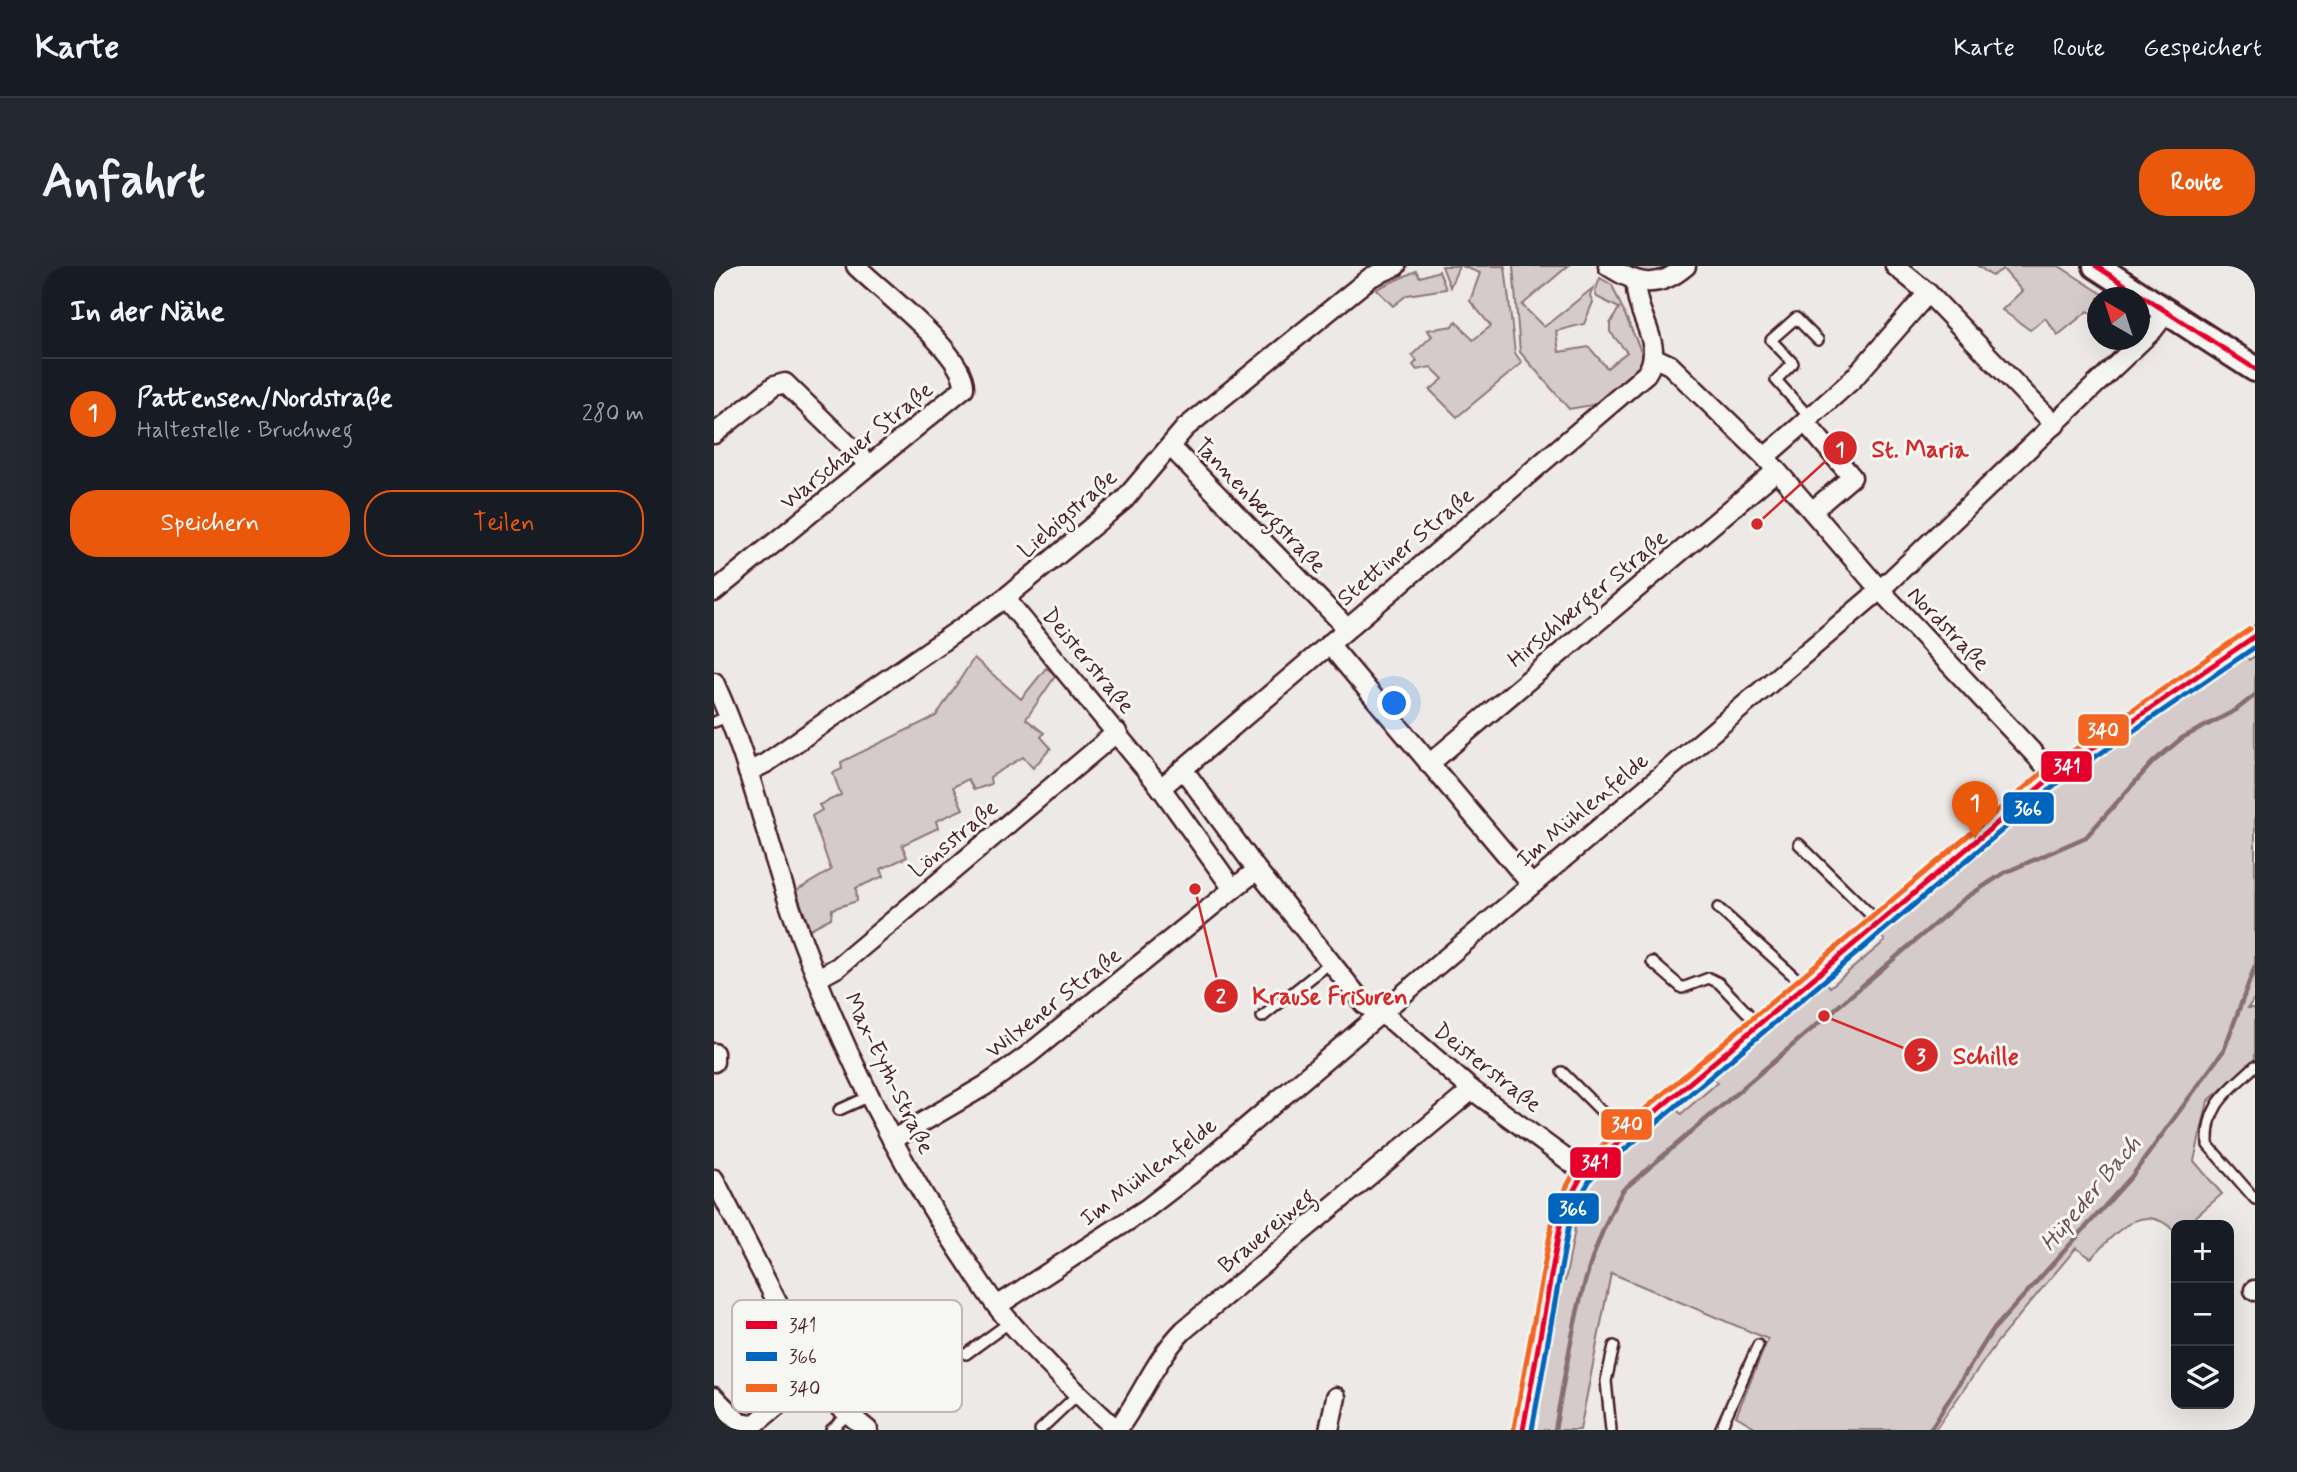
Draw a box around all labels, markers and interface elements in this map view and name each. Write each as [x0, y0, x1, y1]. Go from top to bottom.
text: Karte [35, 26, 119, 70]
text: Karte [1953, 33, 2015, 64]
text: Route [2053, 33, 2105, 64]
text: Gespeichert [2143, 33, 2262, 64]
button: Route [2139, 149, 2255, 216]
text: Anfahrt [42, 150, 205, 215]
north arrow [2087, 287, 2150, 350]
text: In der Nähe [70, 292, 225, 331]
street label: Warschauer Straße [775, 376, 940, 518]
text: Pattensen/Nordstraße [137, 382, 392, 416]
text: 1 [88, 399, 98, 429]
text: 280 m [582, 399, 644, 429]
text: Haltestelle · Bruchweg [137, 416, 353, 446]
callout: St. Maria [1822, 426, 1982, 471]
street label: Tannenbergstraße [1185, 432, 1332, 582]
text: St. Maria [1871, 435, 1969, 466]
text: 1 [1835, 436, 1845, 464]
street label: Liebigstraße [1013, 463, 1125, 567]
street label: Stettiner Straße [1332, 481, 1481, 614]
button: Speichern [70, 490, 350, 557]
button: Teilen [364, 490, 644, 557]
street label: Hirschberger Straße [1502, 524, 1676, 677]
street label: Nordstraße [1900, 581, 1995, 678]
street label: Deisterstraße [1034, 602, 1141, 721]
your location [1377, 686, 1411, 720]
line badge: 340 [2077, 713, 2130, 747]
text: 340 [2087, 719, 2119, 744]
street label: Im Mühlenfelde [1511, 746, 1656, 875]
line badge: 341 [2040, 750, 2093, 783]
text: 341 [2053, 755, 2081, 780]
pin: 1 [1952, 781, 1998, 839]
line badge: 366 [2002, 791, 2055, 825]
street label: Lönsstraße [904, 794, 1005, 885]
text: 366 [2014, 797, 2042, 822]
street label: Wilxener Straße [980, 941, 1128, 1066]
callout: Krause Frisuren [1203, 973, 1422, 1018]
text: Krause Frisuren [1252, 982, 1408, 1013]
text: 2 [1216, 983, 1227, 1011]
street label: Max-Eyth-Straße [836, 988, 940, 1159]
street label: Deisterstraße [1426, 1017, 1547, 1120]
callout: Schille [1904, 1033, 2033, 1078]
text: Schille [1953, 1042, 2019, 1073]
text: 3 [1916, 1043, 1926, 1071]
line badge: 340 [1600, 1108, 1653, 1141]
street label: Im Mühlenfelde [1075, 1111, 1224, 1234]
text: 340 [1611, 1113, 1643, 1138]
water label: Hüpeder Bach [2034, 1130, 2149, 1258]
line badge: 341 [1569, 1146, 1622, 1179]
text: 341 [1581, 1151, 1609, 1176]
street label: Brauereiweg [1212, 1182, 1323, 1282]
line badge: 366 [1547, 1192, 1600, 1225]
text: 366 [1559, 1197, 1587, 1222]
map controls [2171, 1220, 2234, 1409]
button: + [2171, 1220, 2234, 1283]
button: − [2171, 1283, 2234, 1346]
legend [732, 1300, 962, 1412]
text: 341 [789, 1314, 817, 1339]
text: 366 [789, 1345, 817, 1370]
button: layers [2171, 1346, 2234, 1409]
text: 340 [789, 1377, 821, 1402]

